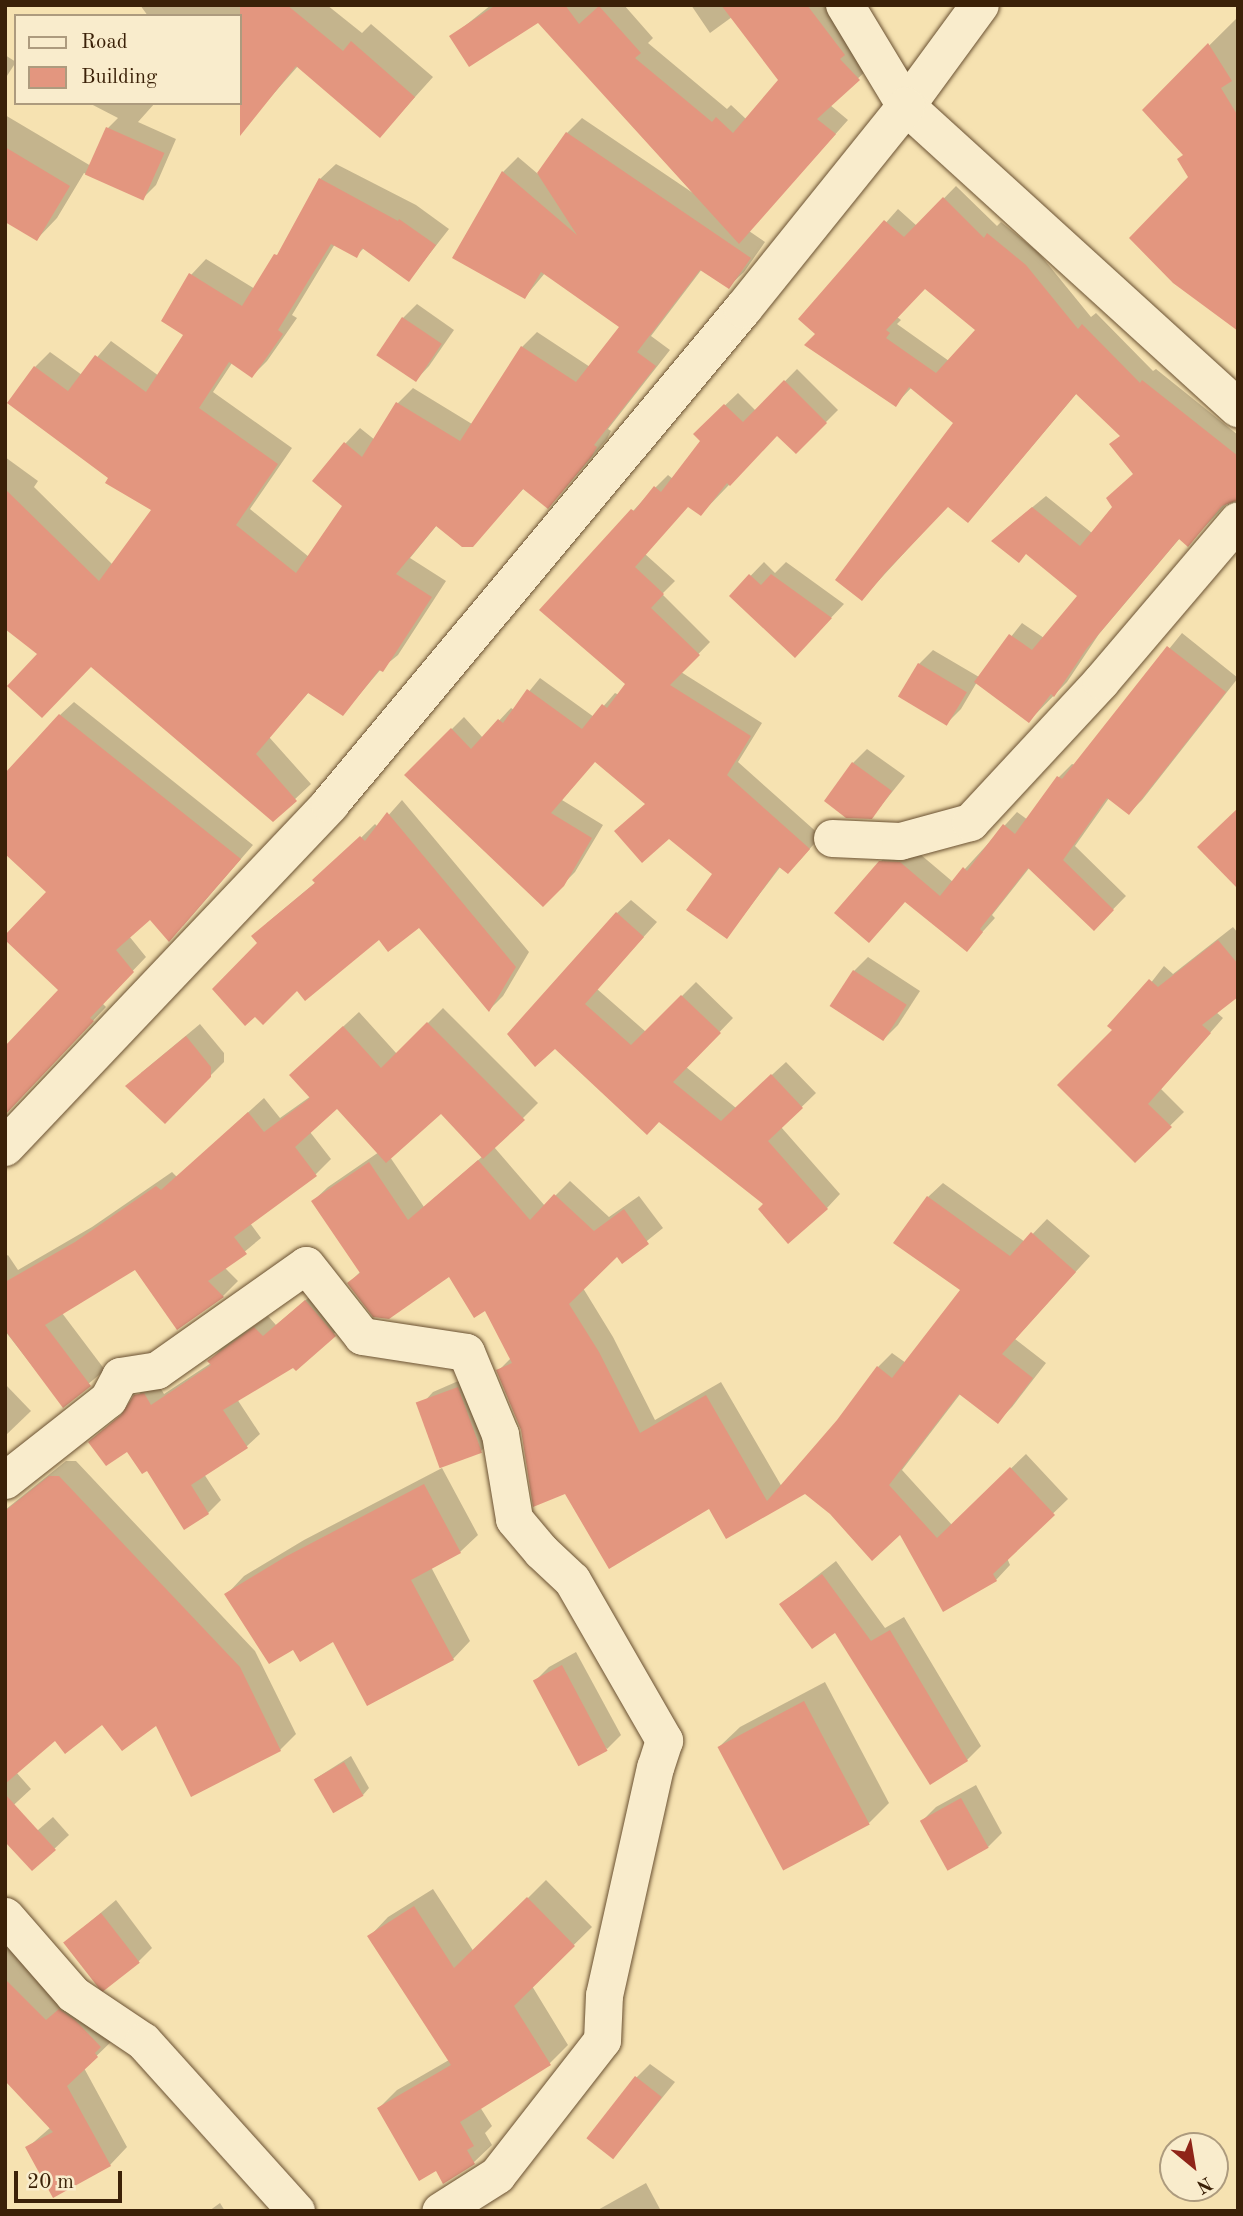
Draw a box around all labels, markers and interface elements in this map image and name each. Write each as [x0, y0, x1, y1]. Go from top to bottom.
legend [14, 14, 242, 105]
text: Road [81, 32, 128, 53]
text: Building [81, 67, 157, 88]
north arrow [1159, 2132, 1229, 2202]
scale bar [18, 2156, 126, 2200]
text: 20 m [27, 2172, 74, 2193]
text: N [1193, 2172, 1215, 2196]

